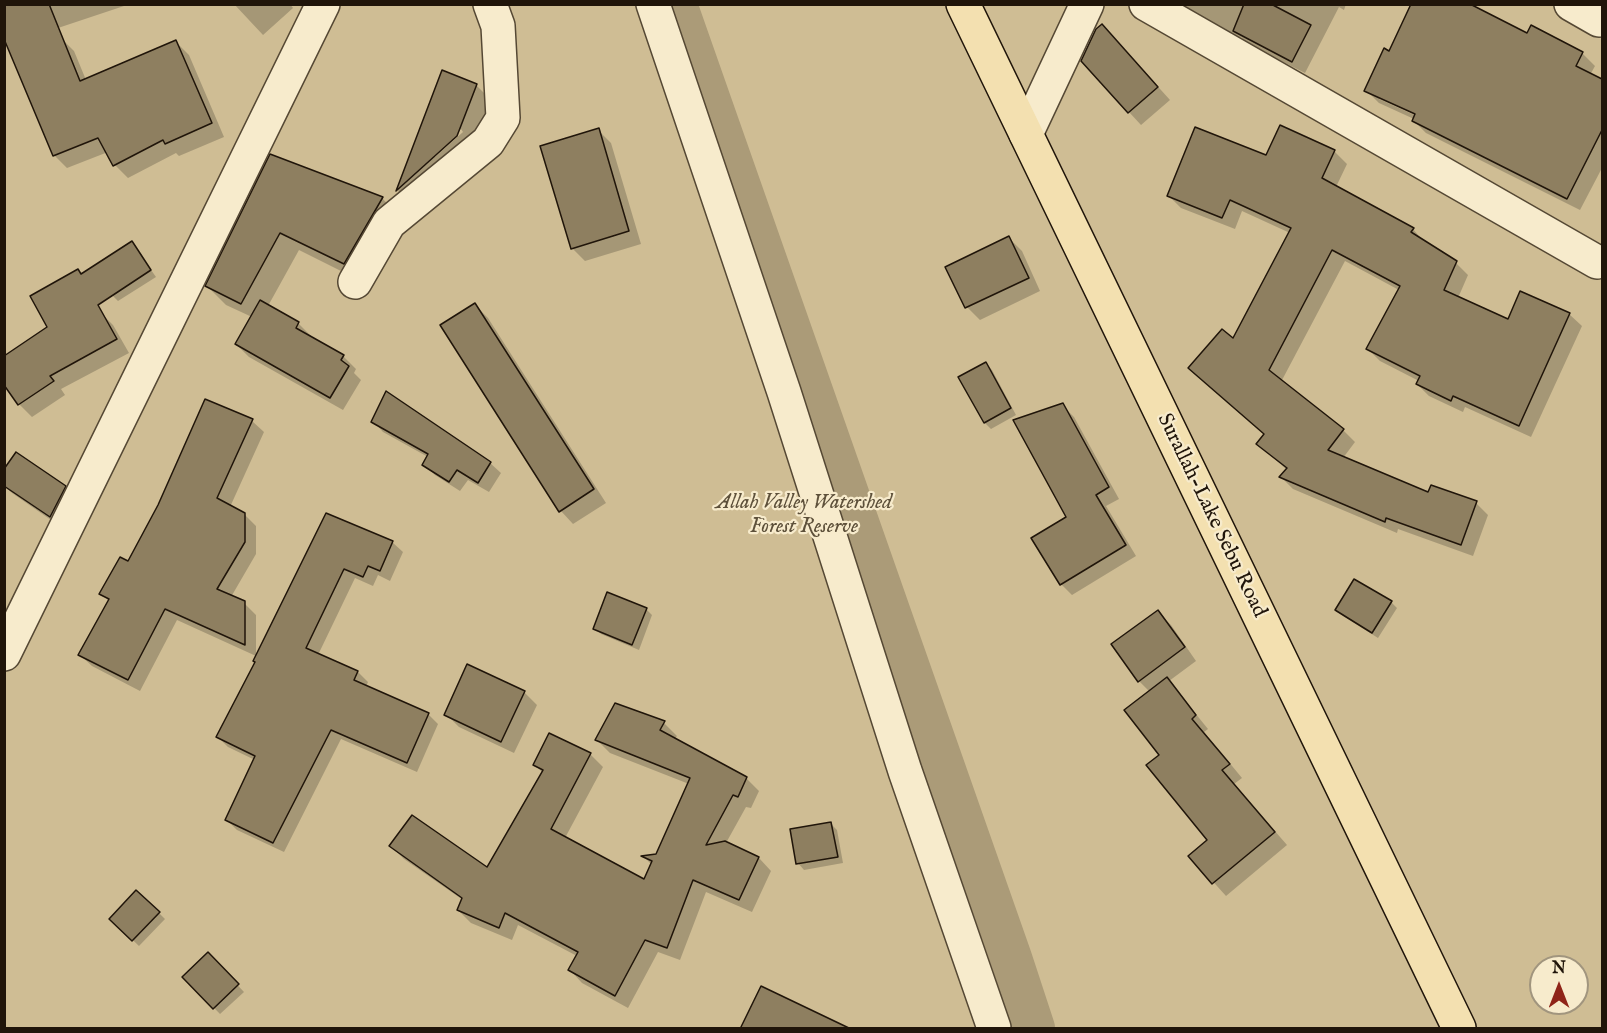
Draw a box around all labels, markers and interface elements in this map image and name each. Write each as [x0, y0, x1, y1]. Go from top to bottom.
street label: Surallah-Lake Sebu Road [1151, 410, 1271, 622]
park label: Allah Valley Watershed Forest Reserve [716, 491, 892, 541]
north arrow [1529, 955, 1589, 1015]
text: N [1552, 959, 1566, 979]

